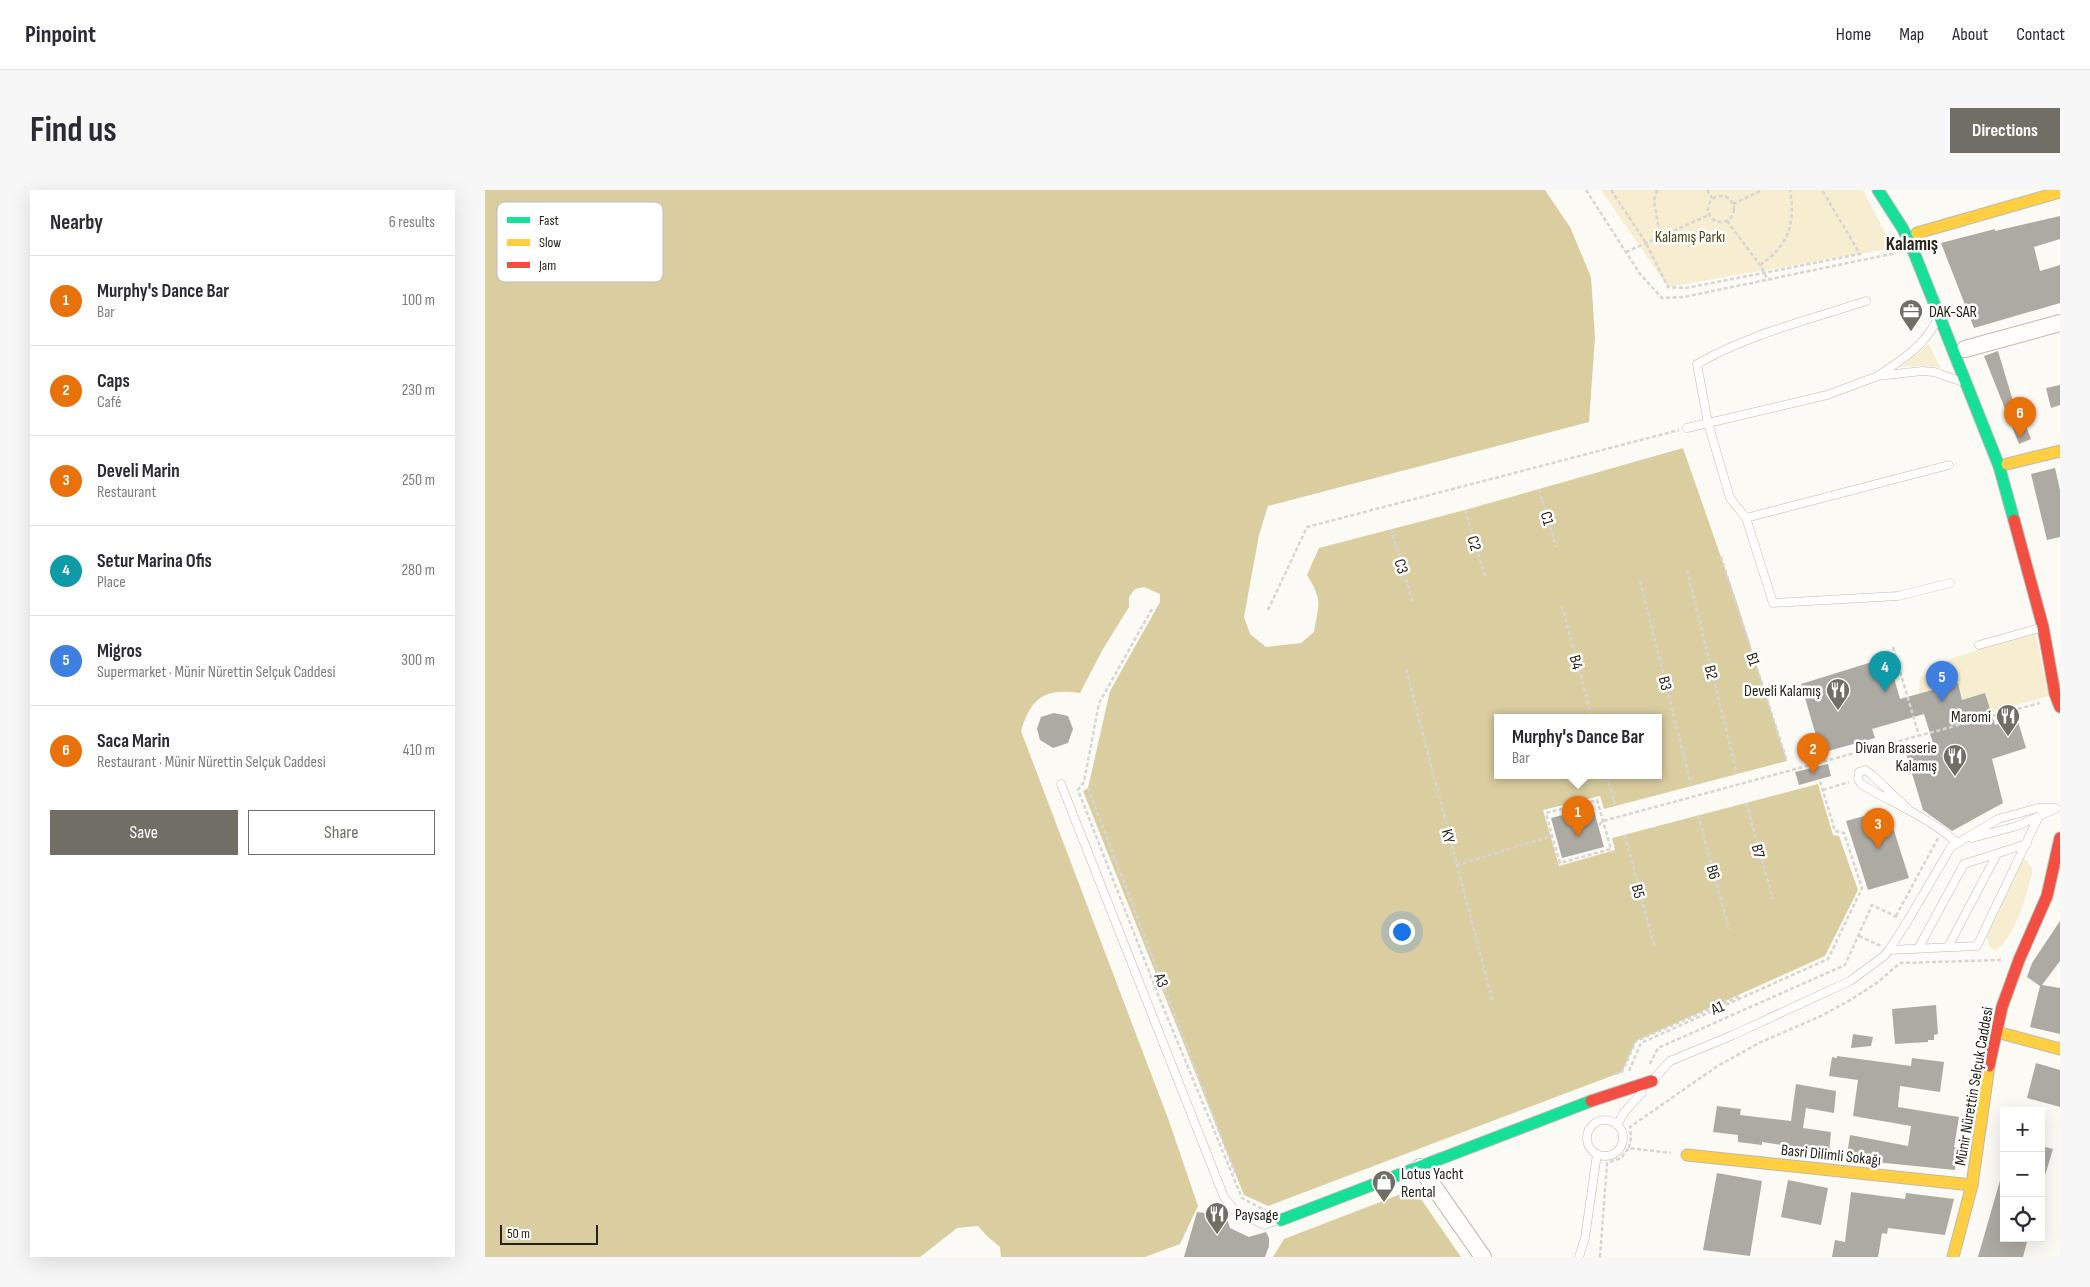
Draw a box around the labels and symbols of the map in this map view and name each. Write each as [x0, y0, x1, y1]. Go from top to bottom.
legend [497, 202, 663, 282]
text: Fast [539, 212, 559, 229]
park label: Kalamış Parkı [1655, 228, 1725, 247]
district label: Kalamış [1886, 233, 1938, 256]
text: Slow [539, 234, 561, 251]
text: Jam [538, 257, 556, 274]
office icon: DAK-SAR [1898, 298, 1924, 332]
place label: DAK-SAR [1929, 303, 1977, 322]
pin: 6 [2004, 397, 2036, 438]
street label: C1 [1536, 509, 1558, 528]
street label: C2 [1462, 534, 1485, 553]
street label: C3 [1389, 557, 1412, 576]
street label: B1 [1742, 650, 1764, 669]
pin: 4 [1869, 651, 1901, 692]
street label: B4 [1565, 653, 1587, 672]
pin: 5 [1926, 661, 1958, 702]
street label: B2 [1700, 663, 1721, 681]
street label: B3 [1654, 674, 1675, 692]
restaurant icon: Develi Kalamış [1825, 677, 1851, 711]
place label: Develi Kalamış [1744, 682, 1821, 701]
restaurant icon: Maromi [1995, 703, 2021, 737]
place label: Maromi [1951, 708, 1991, 727]
pin: 2 [1797, 733, 1829, 774]
place label: Divan Brasserie Kalamış [1855, 739, 1937, 776]
restaurant icon: Divan Brasserie Kalamış [1942, 743, 1968, 777]
pin: 1 [1562, 796, 1594, 837]
pin: 3 [1862, 808, 1894, 849]
street label: KY [1437, 827, 1459, 846]
street label: B7 [1747, 842, 1769, 861]
street label: B6 [1702, 863, 1724, 882]
street label: B5 [1627, 882, 1648, 900]
your location [1389, 919, 1415, 945]
street label: A3 [1149, 970, 1172, 990]
street label: A1 [1707, 997, 1727, 1020]
street label: Münir Nürettin Selçuk Caddesi [1951, 1005, 1998, 1167]
street label: Basri Dilimli Sokağı [1780, 1141, 1882, 1170]
place label: Lotus Yacht Rental [1401, 1165, 1464, 1202]
shop icon: Lotus Yacht Rental [1371, 1169, 1397, 1203]
restaurant icon: Paysage [1204, 1201, 1230, 1235]
place label: Paysage [1235, 1206, 1278, 1225]
scale bar [500, 1222, 597, 1245]

